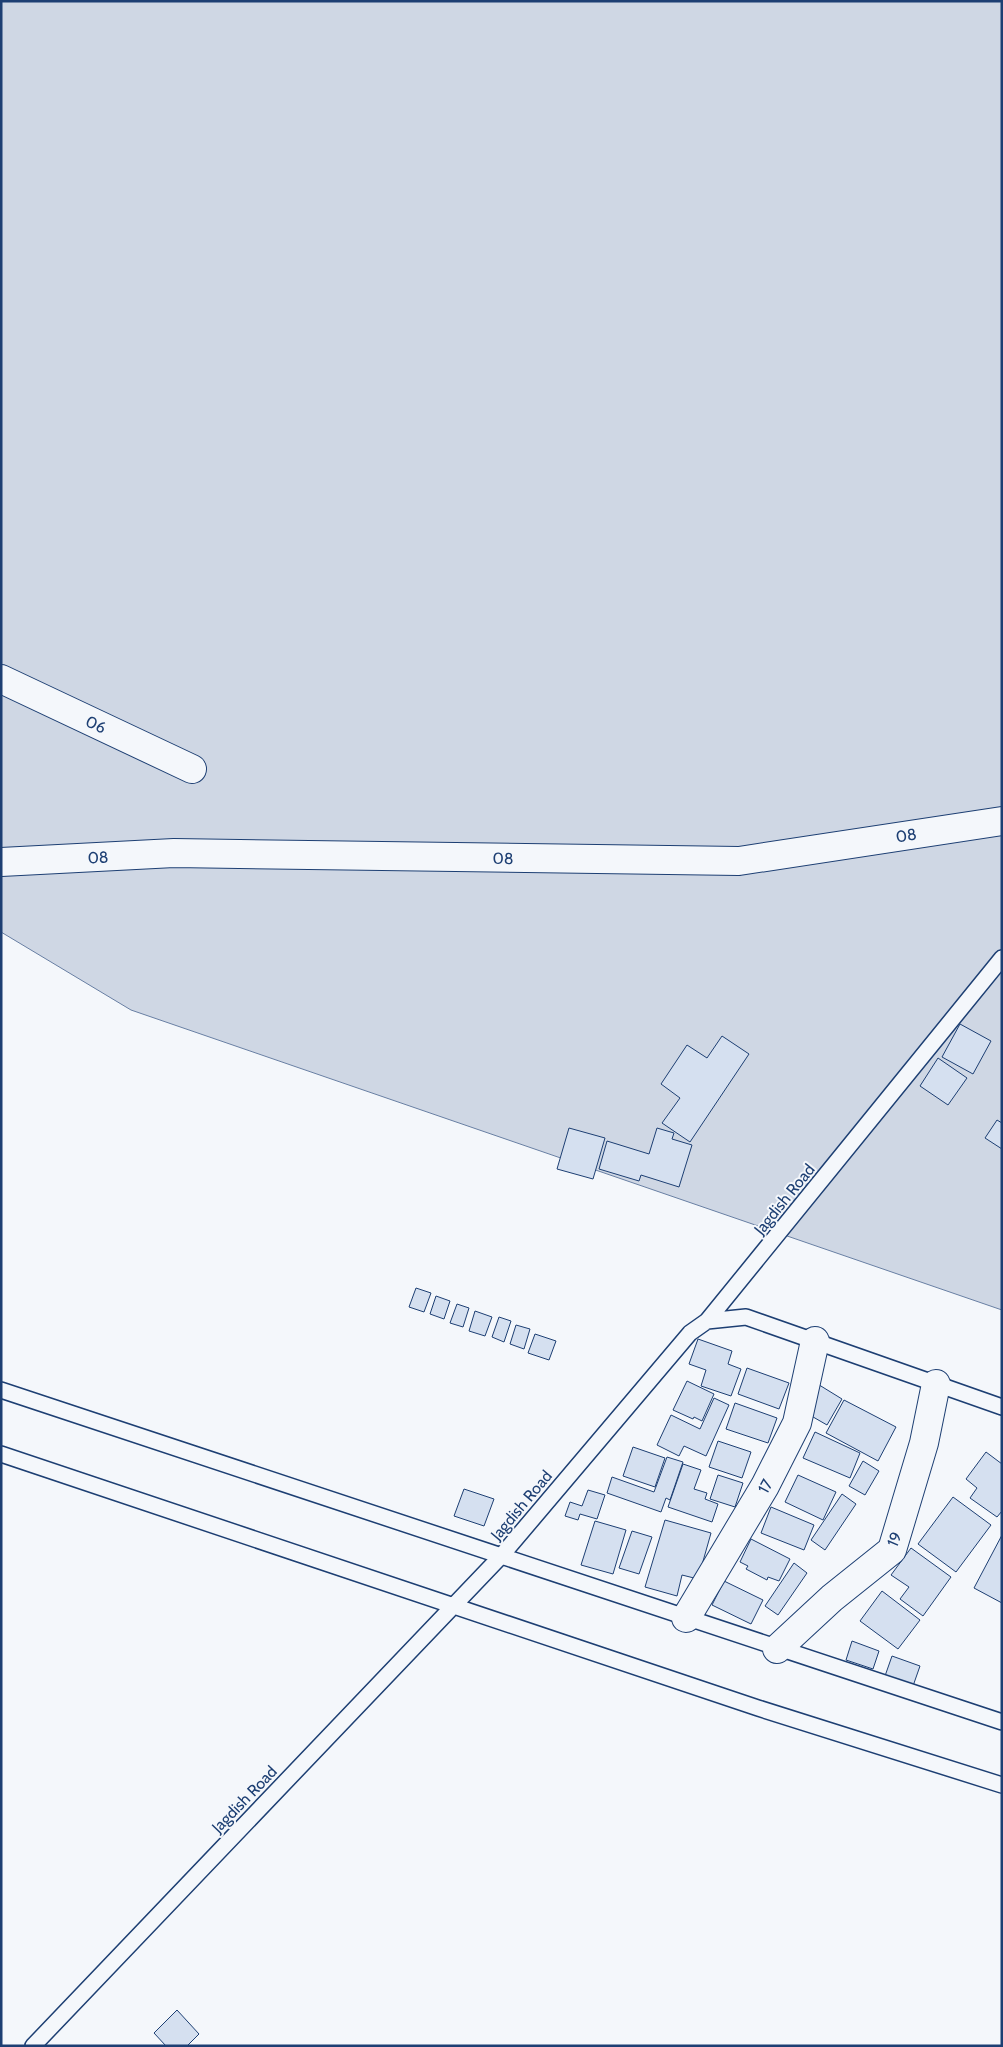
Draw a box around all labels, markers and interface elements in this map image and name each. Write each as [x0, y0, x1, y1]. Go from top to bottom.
street label: 06 [83, 712, 109, 737]
street label: 08 [894, 824, 918, 847]
street label: 08 [87, 847, 109, 868]
street label: 08 [492, 849, 514, 868]
street label: Jagdish Road [749, 1160, 819, 1239]
street label: Jagdish Road [486, 1466, 556, 1545]
street label: 17 [754, 1476, 777, 1497]
street label: 19 [883, 1529, 906, 1549]
street label: Jagdish Road [207, 1762, 281, 1837]

